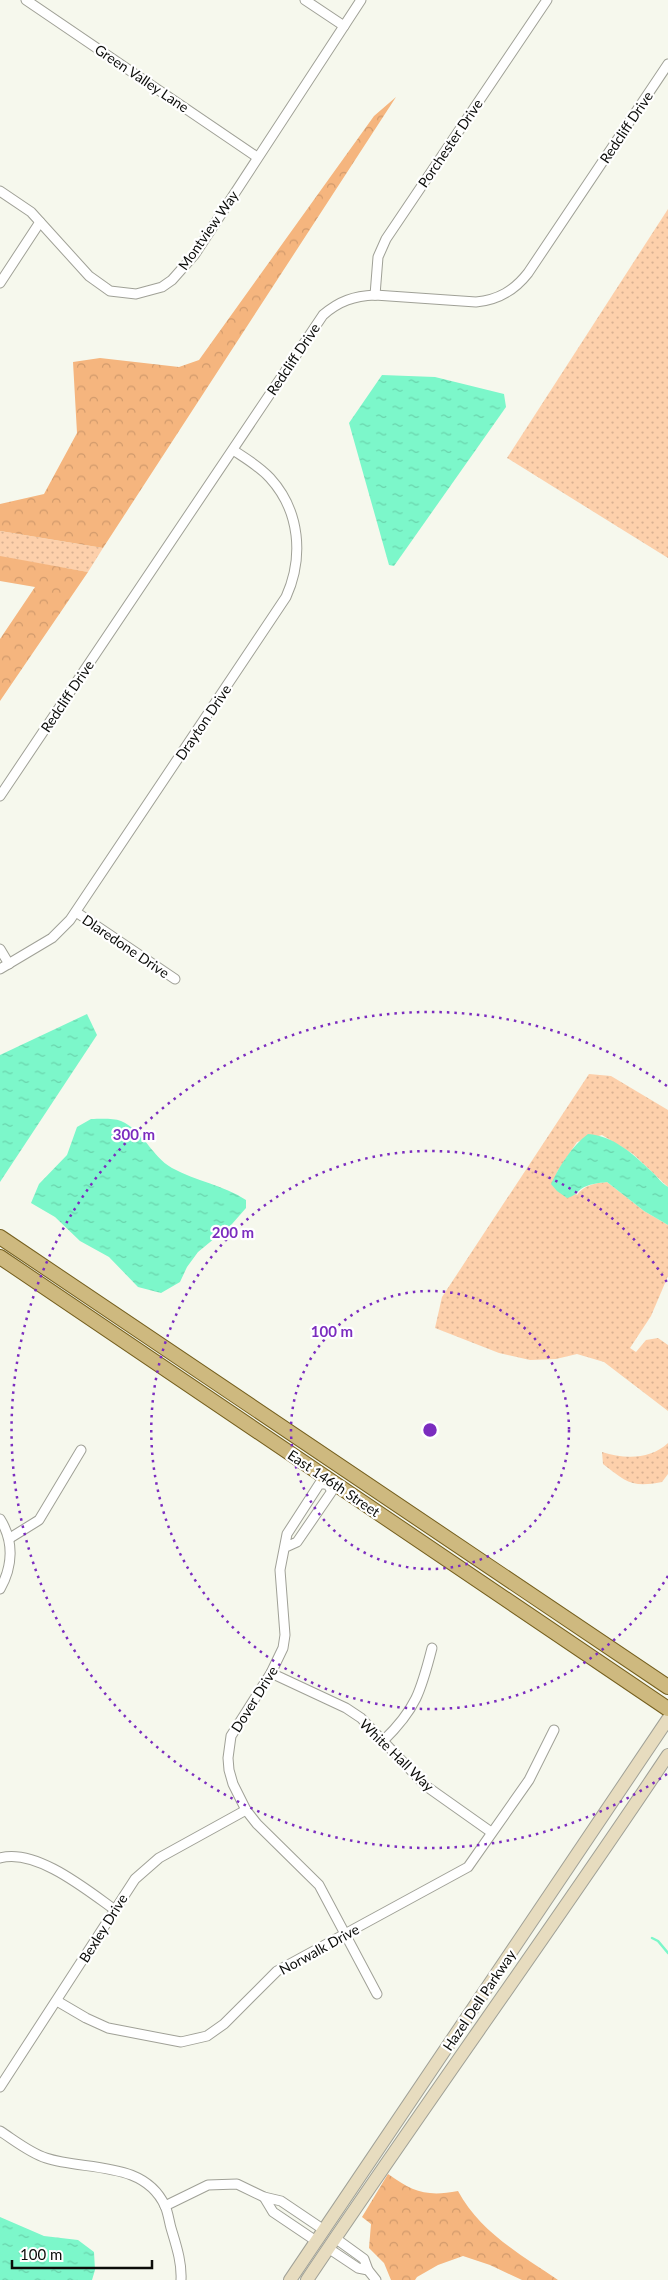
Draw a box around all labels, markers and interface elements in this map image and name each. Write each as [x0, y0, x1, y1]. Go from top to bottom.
street label: Green Valley Lane [92, 40, 192, 116]
street label: Redcliff Drive [596, 88, 656, 166]
street label: Porchester Drive [414, 96, 486, 190]
street label: Montview Way [174, 186, 242, 273]
street label: Redcliff Drive [263, 320, 323, 398]
street label: Redcliff Drive [37, 657, 97, 735]
street label: Drayton Drive [172, 681, 234, 763]
street label: Dlaredone Drive [79, 911, 173, 981]
text: 300 m [113, 1125, 155, 1143]
text: 200 m [212, 1223, 254, 1241]
text: 100 m [311, 1322, 353, 1340]
centre of rings [421, 1421, 439, 1439]
street label: East 146th Street [285, 1446, 383, 1520]
street label: Dover Drive [227, 1663, 281, 1735]
street label: White Hall Way [356, 1715, 438, 1795]
street label: Bexley Drive [75, 1891, 131, 1965]
street label: Norwalk Drive [276, 1920, 362, 1978]
street label: Hazel Dell Parkway [439, 1946, 520, 2054]
scale bar [12, 2238, 152, 2270]
text: 100 m [20, 2245, 62, 2263]

